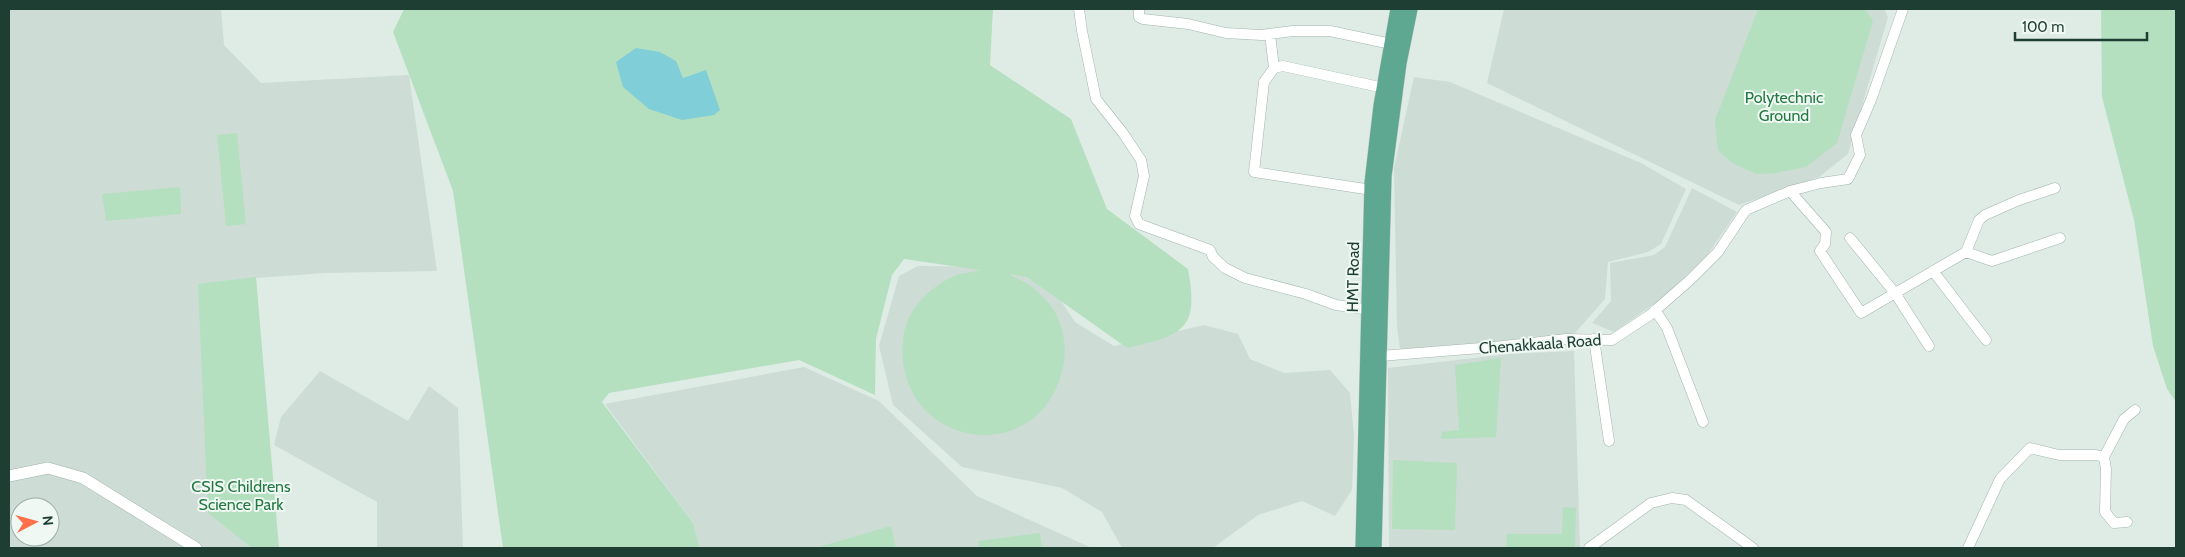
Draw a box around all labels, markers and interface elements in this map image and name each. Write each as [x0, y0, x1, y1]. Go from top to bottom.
scale bar [2015, 10, 2148, 42]
text: 100 m [2022, 18, 2064, 36]
park label: Polytechnic Ground [1745, 88, 1823, 125]
street label: HMT Road [1343, 242, 1363, 312]
street label: Chenakkaala Road [1478, 330, 1602, 358]
park label: CSIS Childrens Science Park [191, 477, 291, 514]
north arrow [10, 497, 60, 547]
text: N [38, 515, 57, 527]

